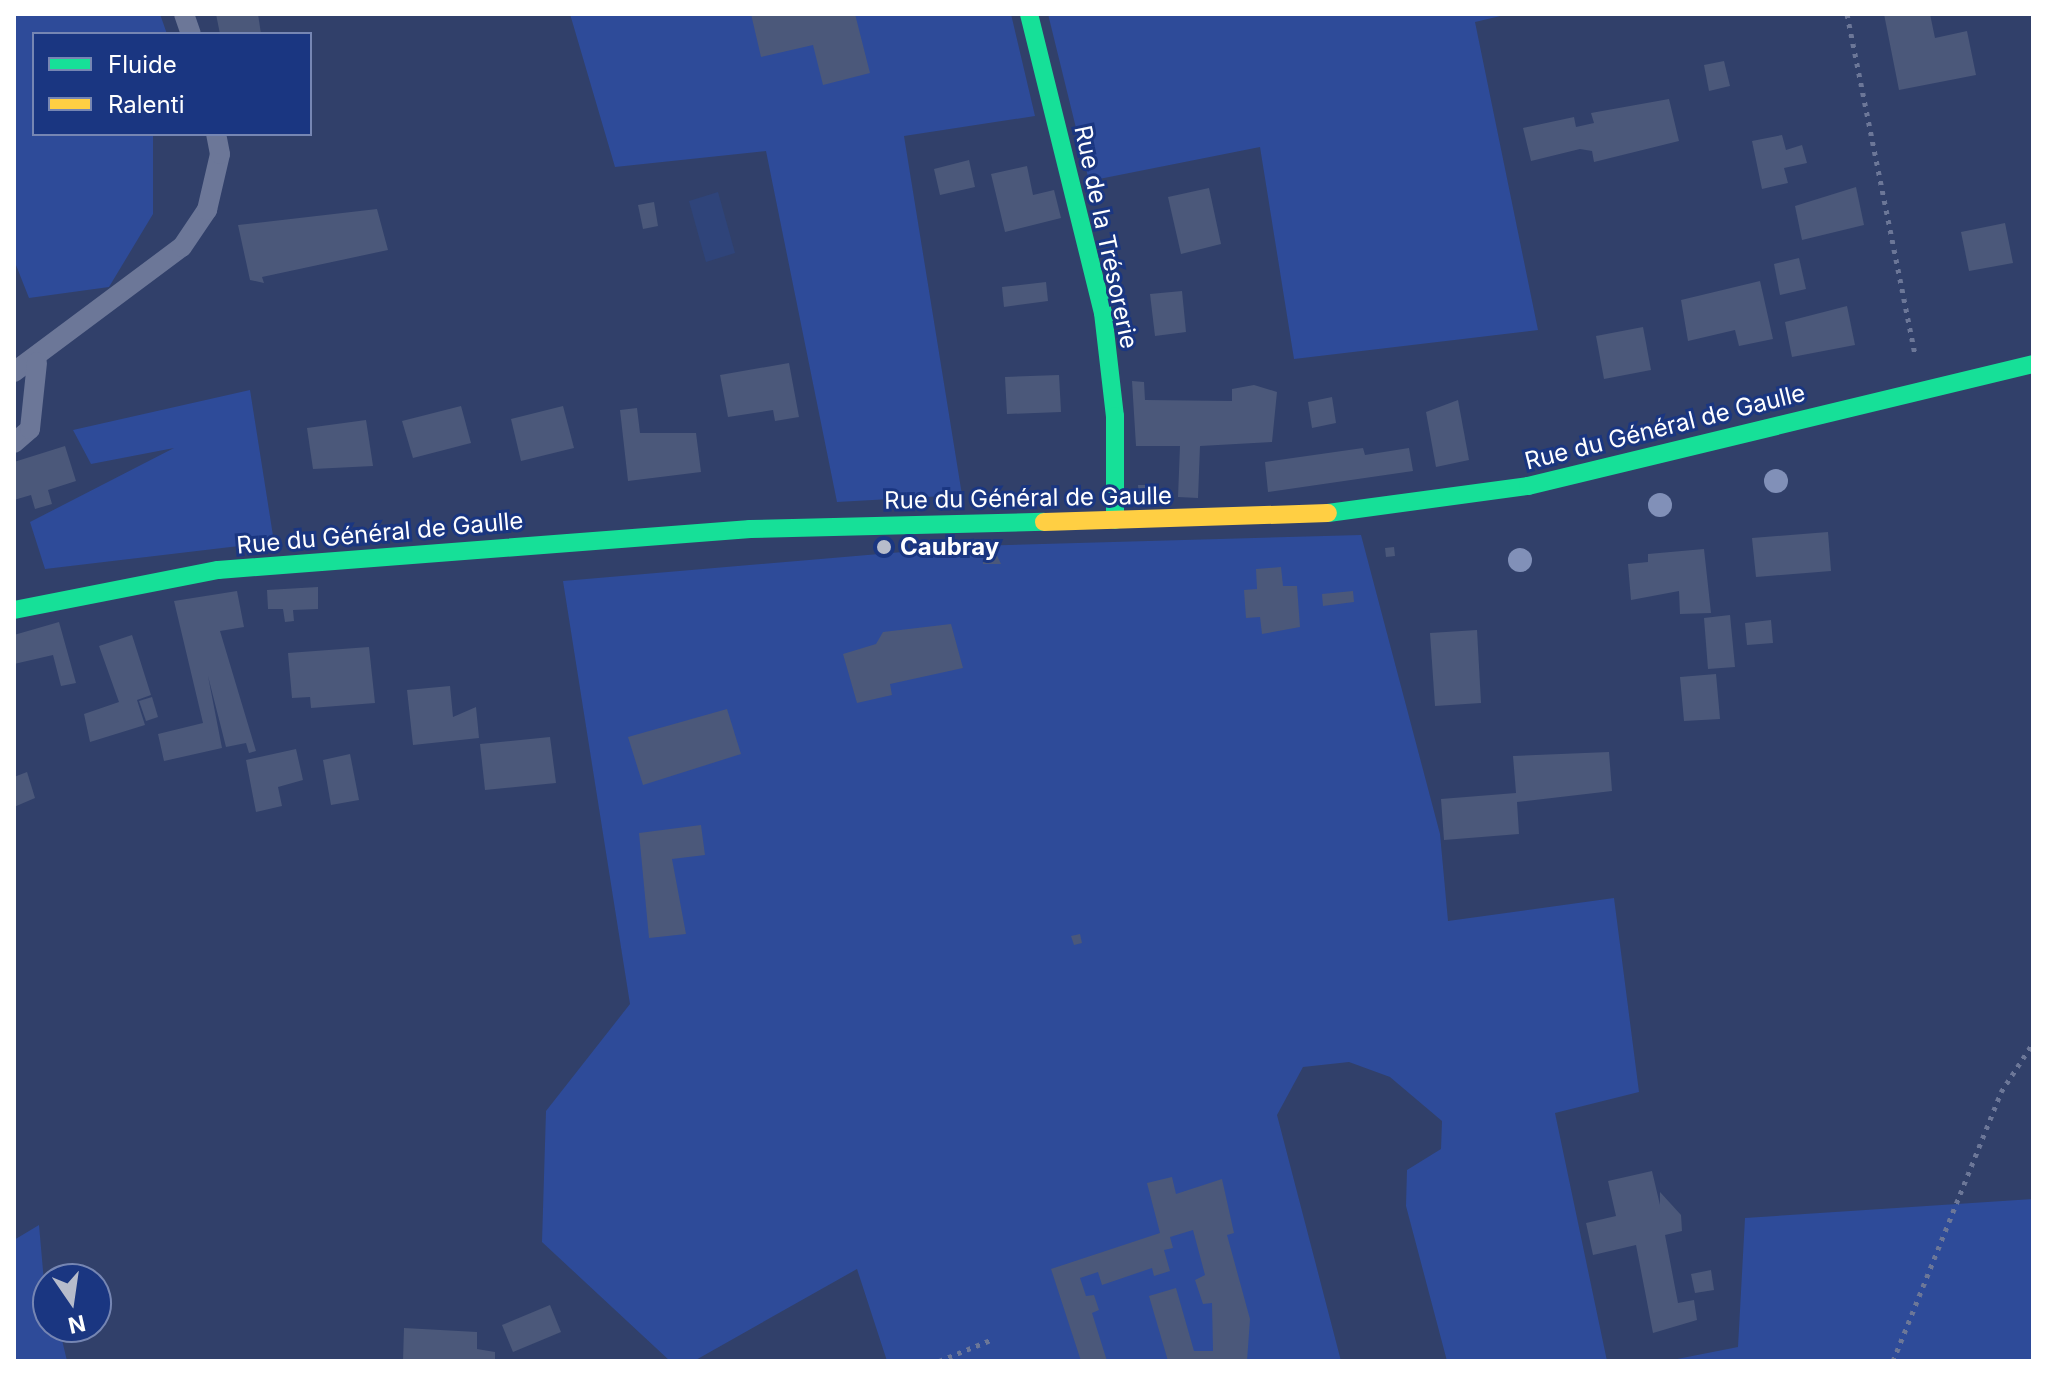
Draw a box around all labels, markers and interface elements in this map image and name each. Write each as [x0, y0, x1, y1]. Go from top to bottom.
legend [32, 32, 312, 136]
text: Fluide [108, 50, 177, 79]
text: Ralenti [108, 90, 184, 119]
street label: Rue de la Trésorerie [1068, 123, 1144, 351]
street label: Rue du Général de Gaulle [1522, 378, 1808, 476]
street label: Rue du Général de Gaulle [884, 481, 1172, 515]
street label: Rue du Général de Gaulle [235, 506, 525, 560]
place label: Caubray [900, 533, 999, 561]
marker: Caubray [875, 538, 893, 556]
north arrow [32, 1263, 112, 1343]
text: N [66, 1310, 88, 1339]

